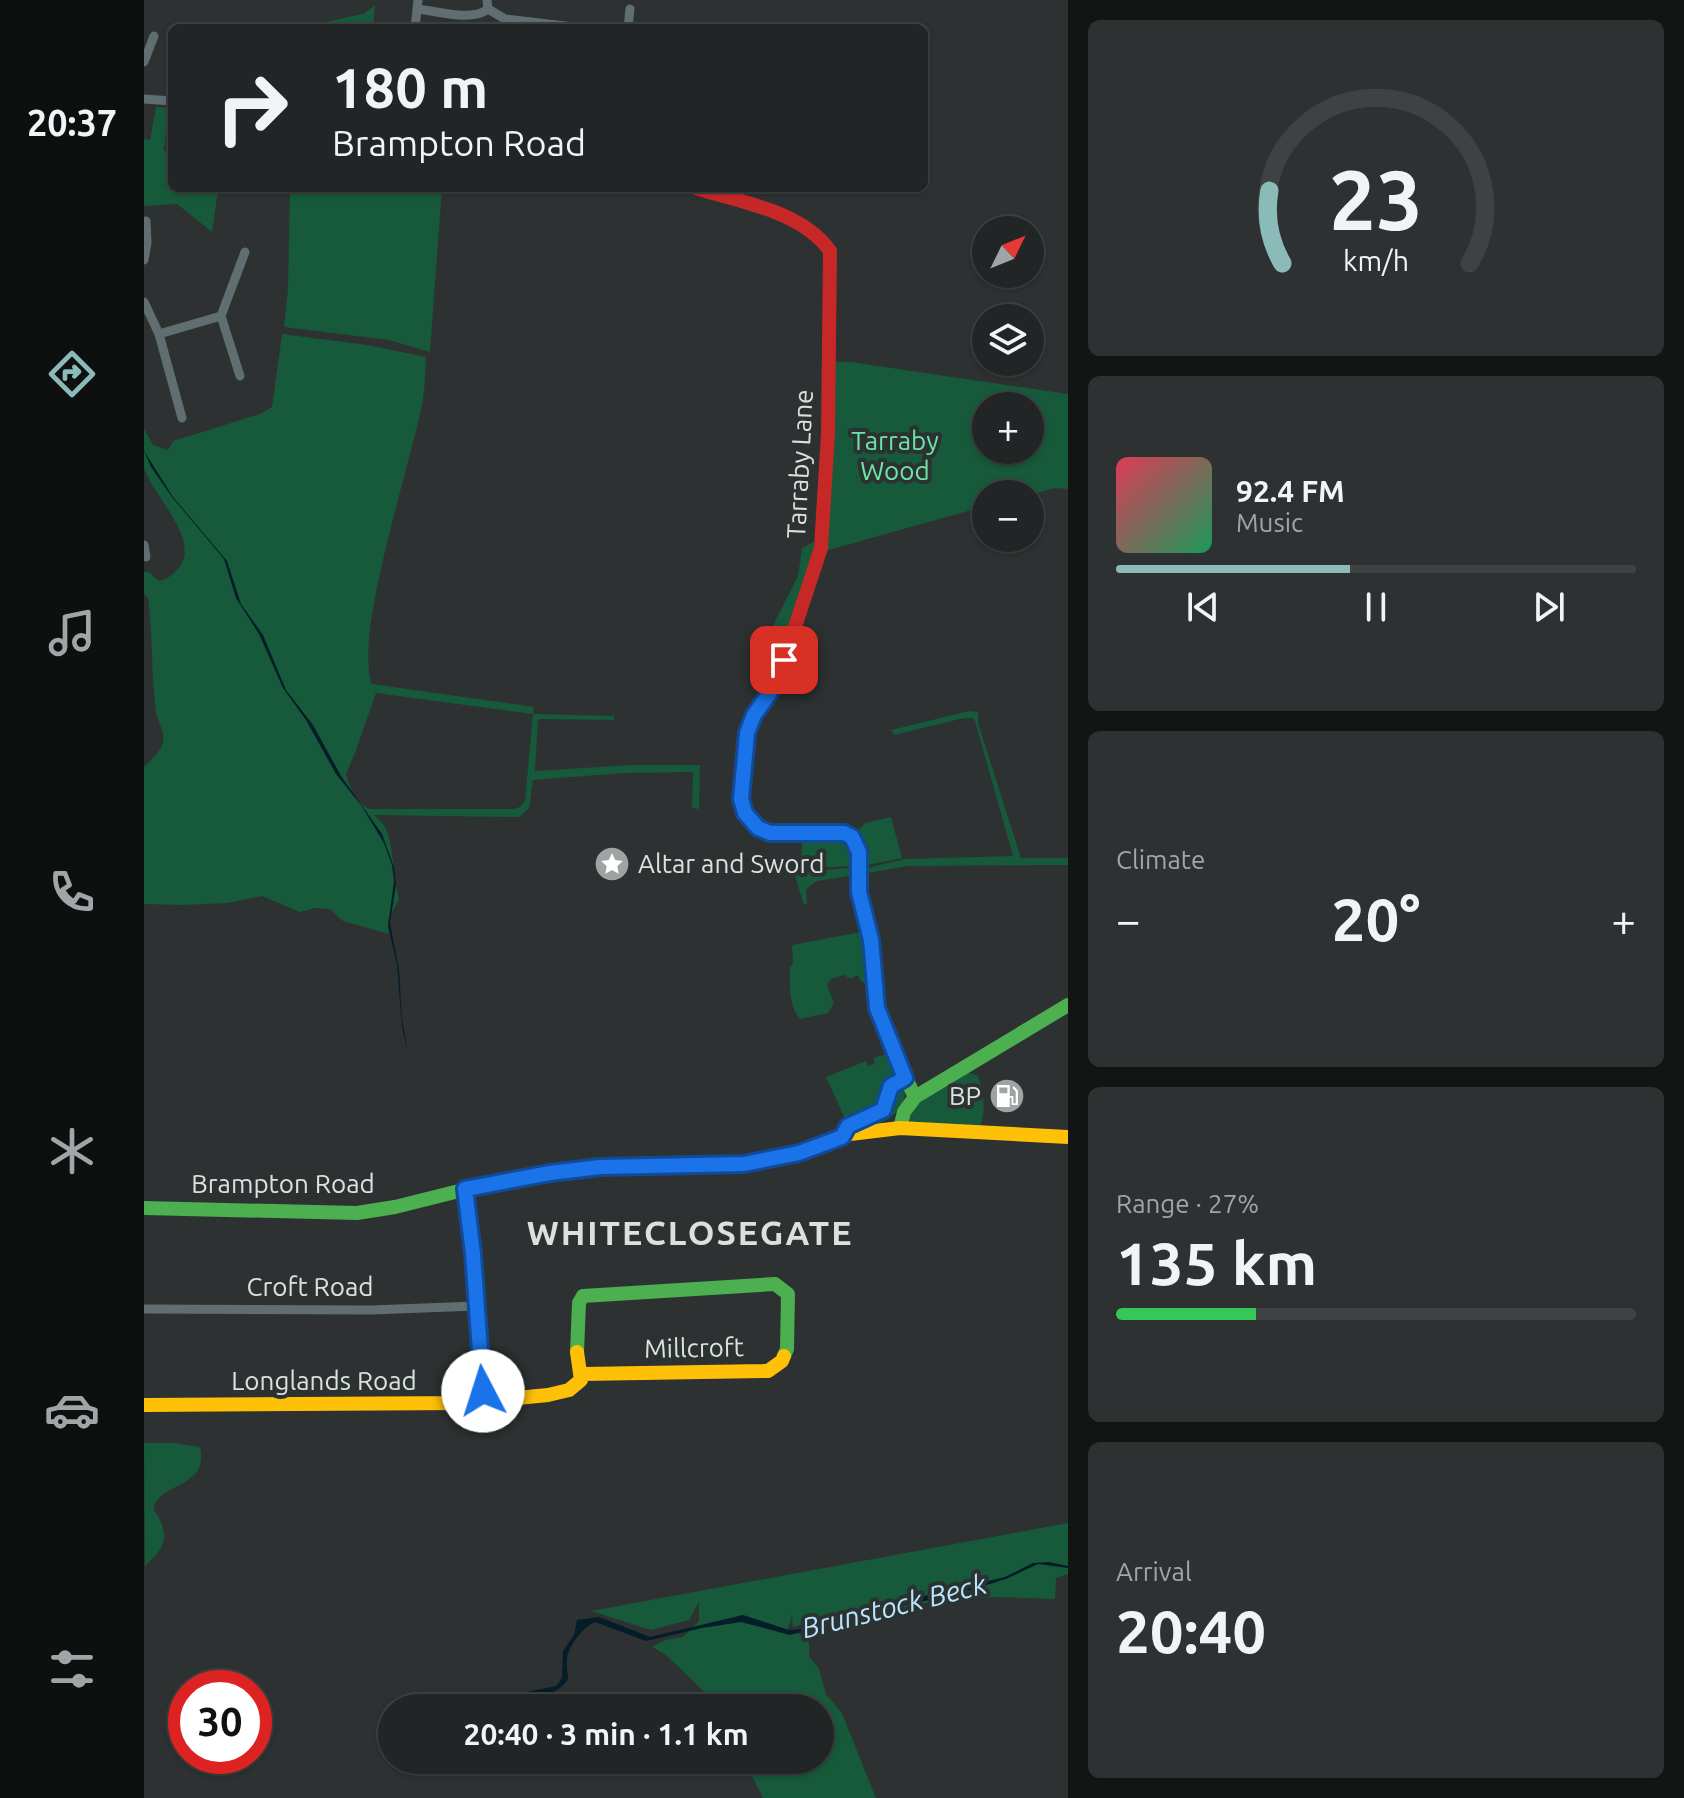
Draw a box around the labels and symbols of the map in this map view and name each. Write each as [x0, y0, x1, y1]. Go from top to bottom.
north arrow [972, 216, 1044, 288]
street label: Tarraby Lane [781, 389, 818, 539]
park label: Tarraby Wood [851, 426, 939, 485]
pin [750, 626, 818, 694]
place icon: Altar and Sword [593, 845, 631, 883]
place label: Altar and Sword [638, 849, 824, 878]
fuel station icon: BP [988, 1077, 1026, 1115]
place label: BP [949, 1081, 981, 1110]
street label: Brampton Road [191, 1169, 375, 1198]
district label: WHITECLOSEGATE [527, 1213, 853, 1251]
street label: Croft Road [247, 1272, 373, 1301]
street label: Millcroft [644, 1332, 744, 1363]
position arrow [441, 1349, 525, 1433]
street label: Longlands Road [231, 1366, 417, 1395]
water label: Brunstock Beck [798, 1567, 990, 1643]
speed limit sign: 30 [168, 1670, 272, 1774]

